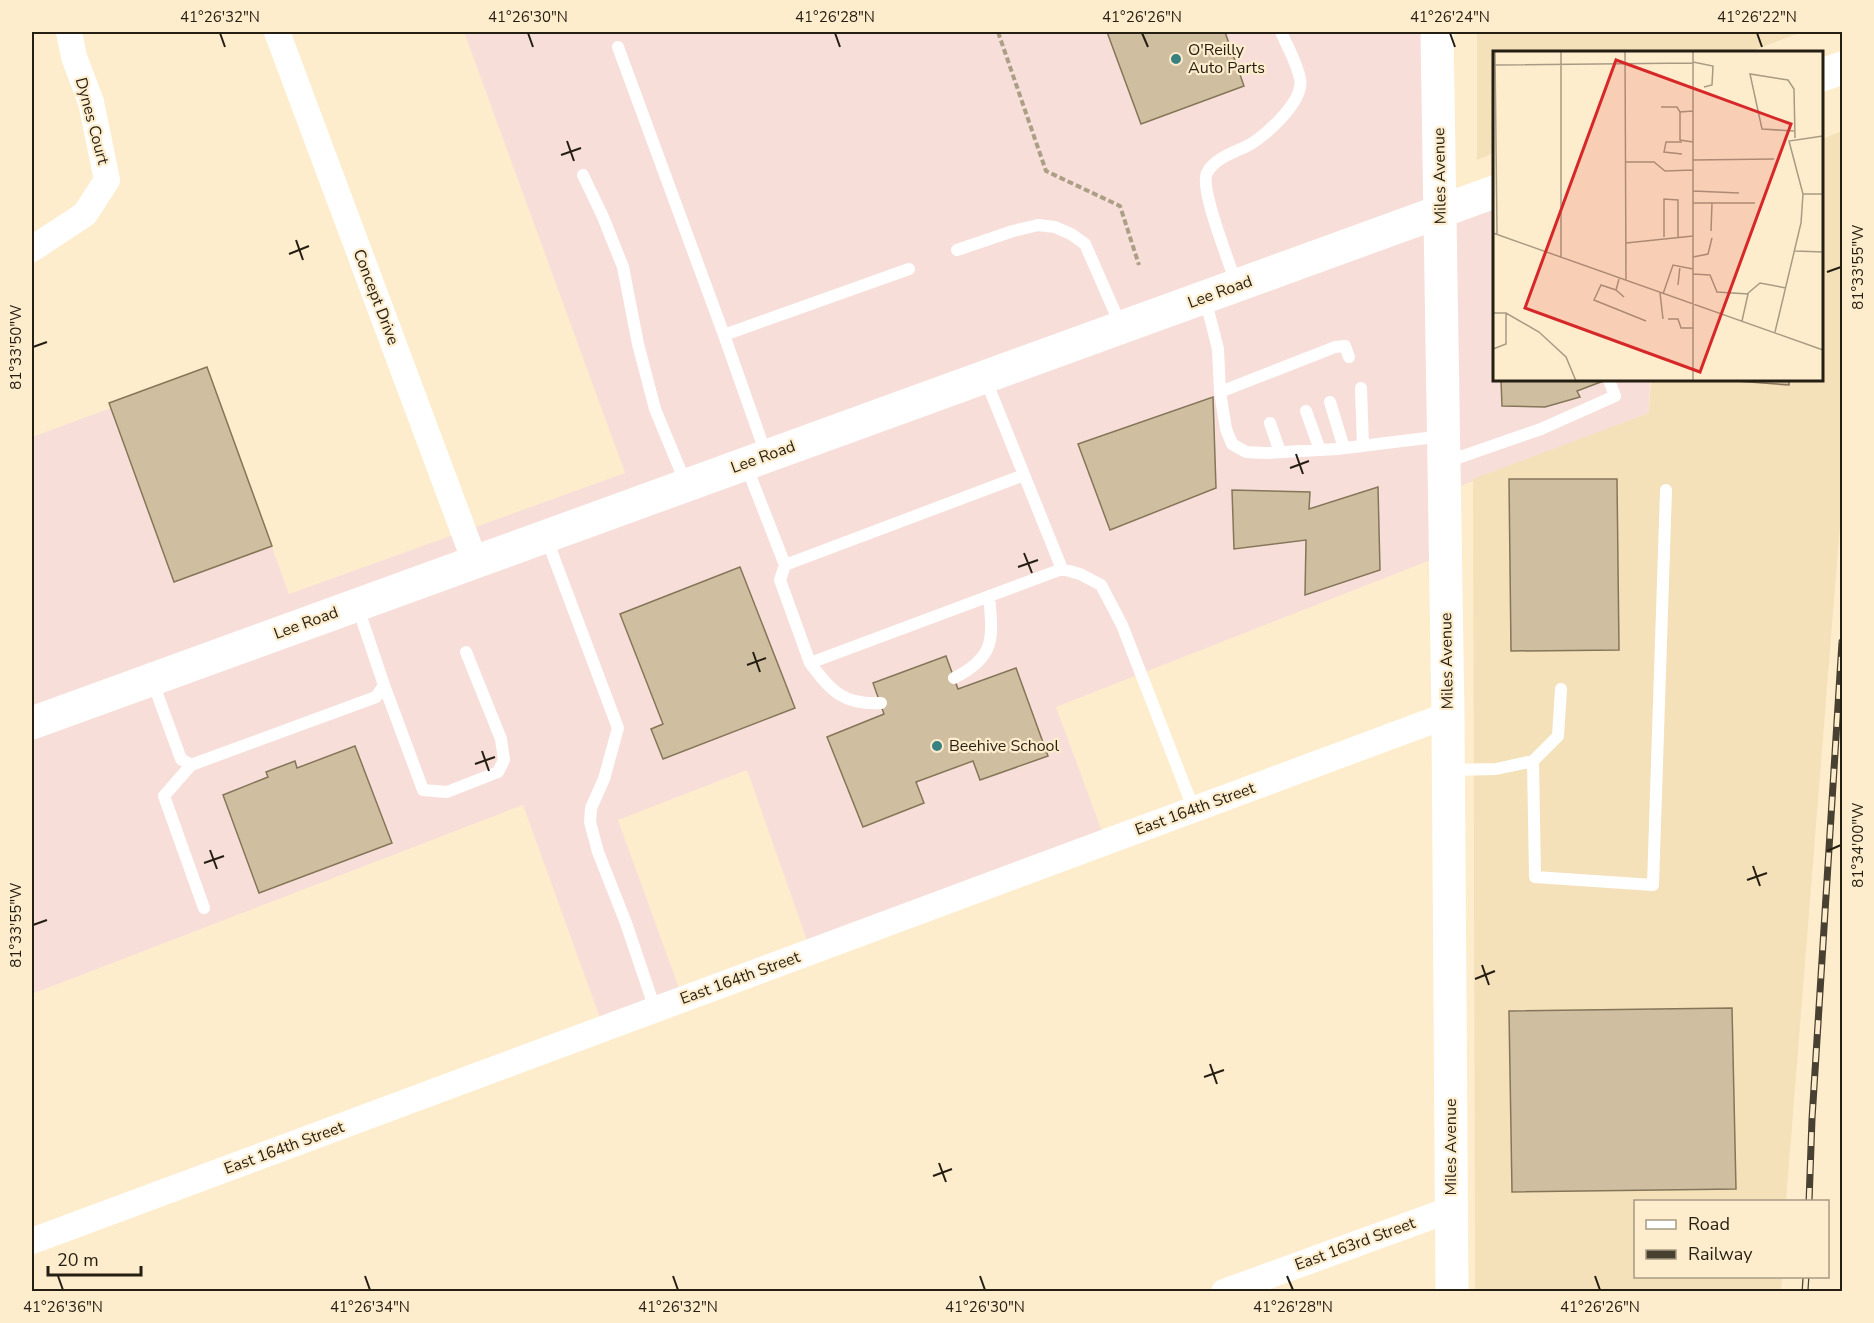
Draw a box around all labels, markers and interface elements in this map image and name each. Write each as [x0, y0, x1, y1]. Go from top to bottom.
text: 41°26'32"N [180, 7, 260, 27]
text: 41°26'30"N [488, 7, 568, 27]
text: 41°26'28"N [795, 7, 875, 27]
text: 41°26'26"N [1102, 7, 1182, 27]
text: 41°26'24"N [1410, 7, 1490, 27]
text: 41°26'22"N [1717, 7, 1797, 27]
place label: O'Reilly Auto Parts [1188, 39, 1265, 79]
inset map [1493, 51, 1823, 381]
marker: O'Reilly Auto Parts [1169, 52, 1183, 66]
street label: Dynes Court [70, 75, 114, 167]
street label: Miles Avenue [1428, 127, 1452, 225]
text: 81°33'55"W [1848, 224, 1868, 310]
street label: Concept Drive [348, 246, 404, 348]
street label: Lee Road [1185, 270, 1255, 314]
text: 81°33'50"W [6, 304, 26, 390]
street label: Lee Road [728, 435, 798, 479]
street label: Lee Road [271, 601, 341, 645]
street label: Miles Avenue [1435, 612, 1459, 710]
place label: Beehive School [949, 735, 1060, 757]
marker: Beehive School [930, 739, 944, 753]
street label: East 164th Street [1132, 777, 1258, 841]
text: 81°34'00"W [1848, 802, 1868, 888]
text: 81°33'55"W [6, 882, 26, 968]
street label: East 164th Street [677, 946, 803, 1010]
street label: Miles Avenue [1440, 1099, 1462, 1195]
street label: East 164th Street [221, 1116, 347, 1180]
legend [1634, 1200, 1829, 1278]
street label: East 163rd Street [1292, 1212, 1419, 1276]
text: Road [1688, 1212, 1730, 1236]
scale bar [48, 1239, 141, 1277]
text: Railway [1688, 1242, 1753, 1266]
text: 20 m [57, 1248, 99, 1272]
text: 41°26'36"N [23, 1297, 103, 1317]
text: 41°26'34"N [330, 1297, 410, 1317]
text: 41°26'32"N [638, 1297, 718, 1317]
text: 41°26'30"N [945, 1297, 1025, 1317]
text: 41°26'28"N [1253, 1297, 1333, 1317]
text: 41°26'26"N [1560, 1297, 1640, 1317]

